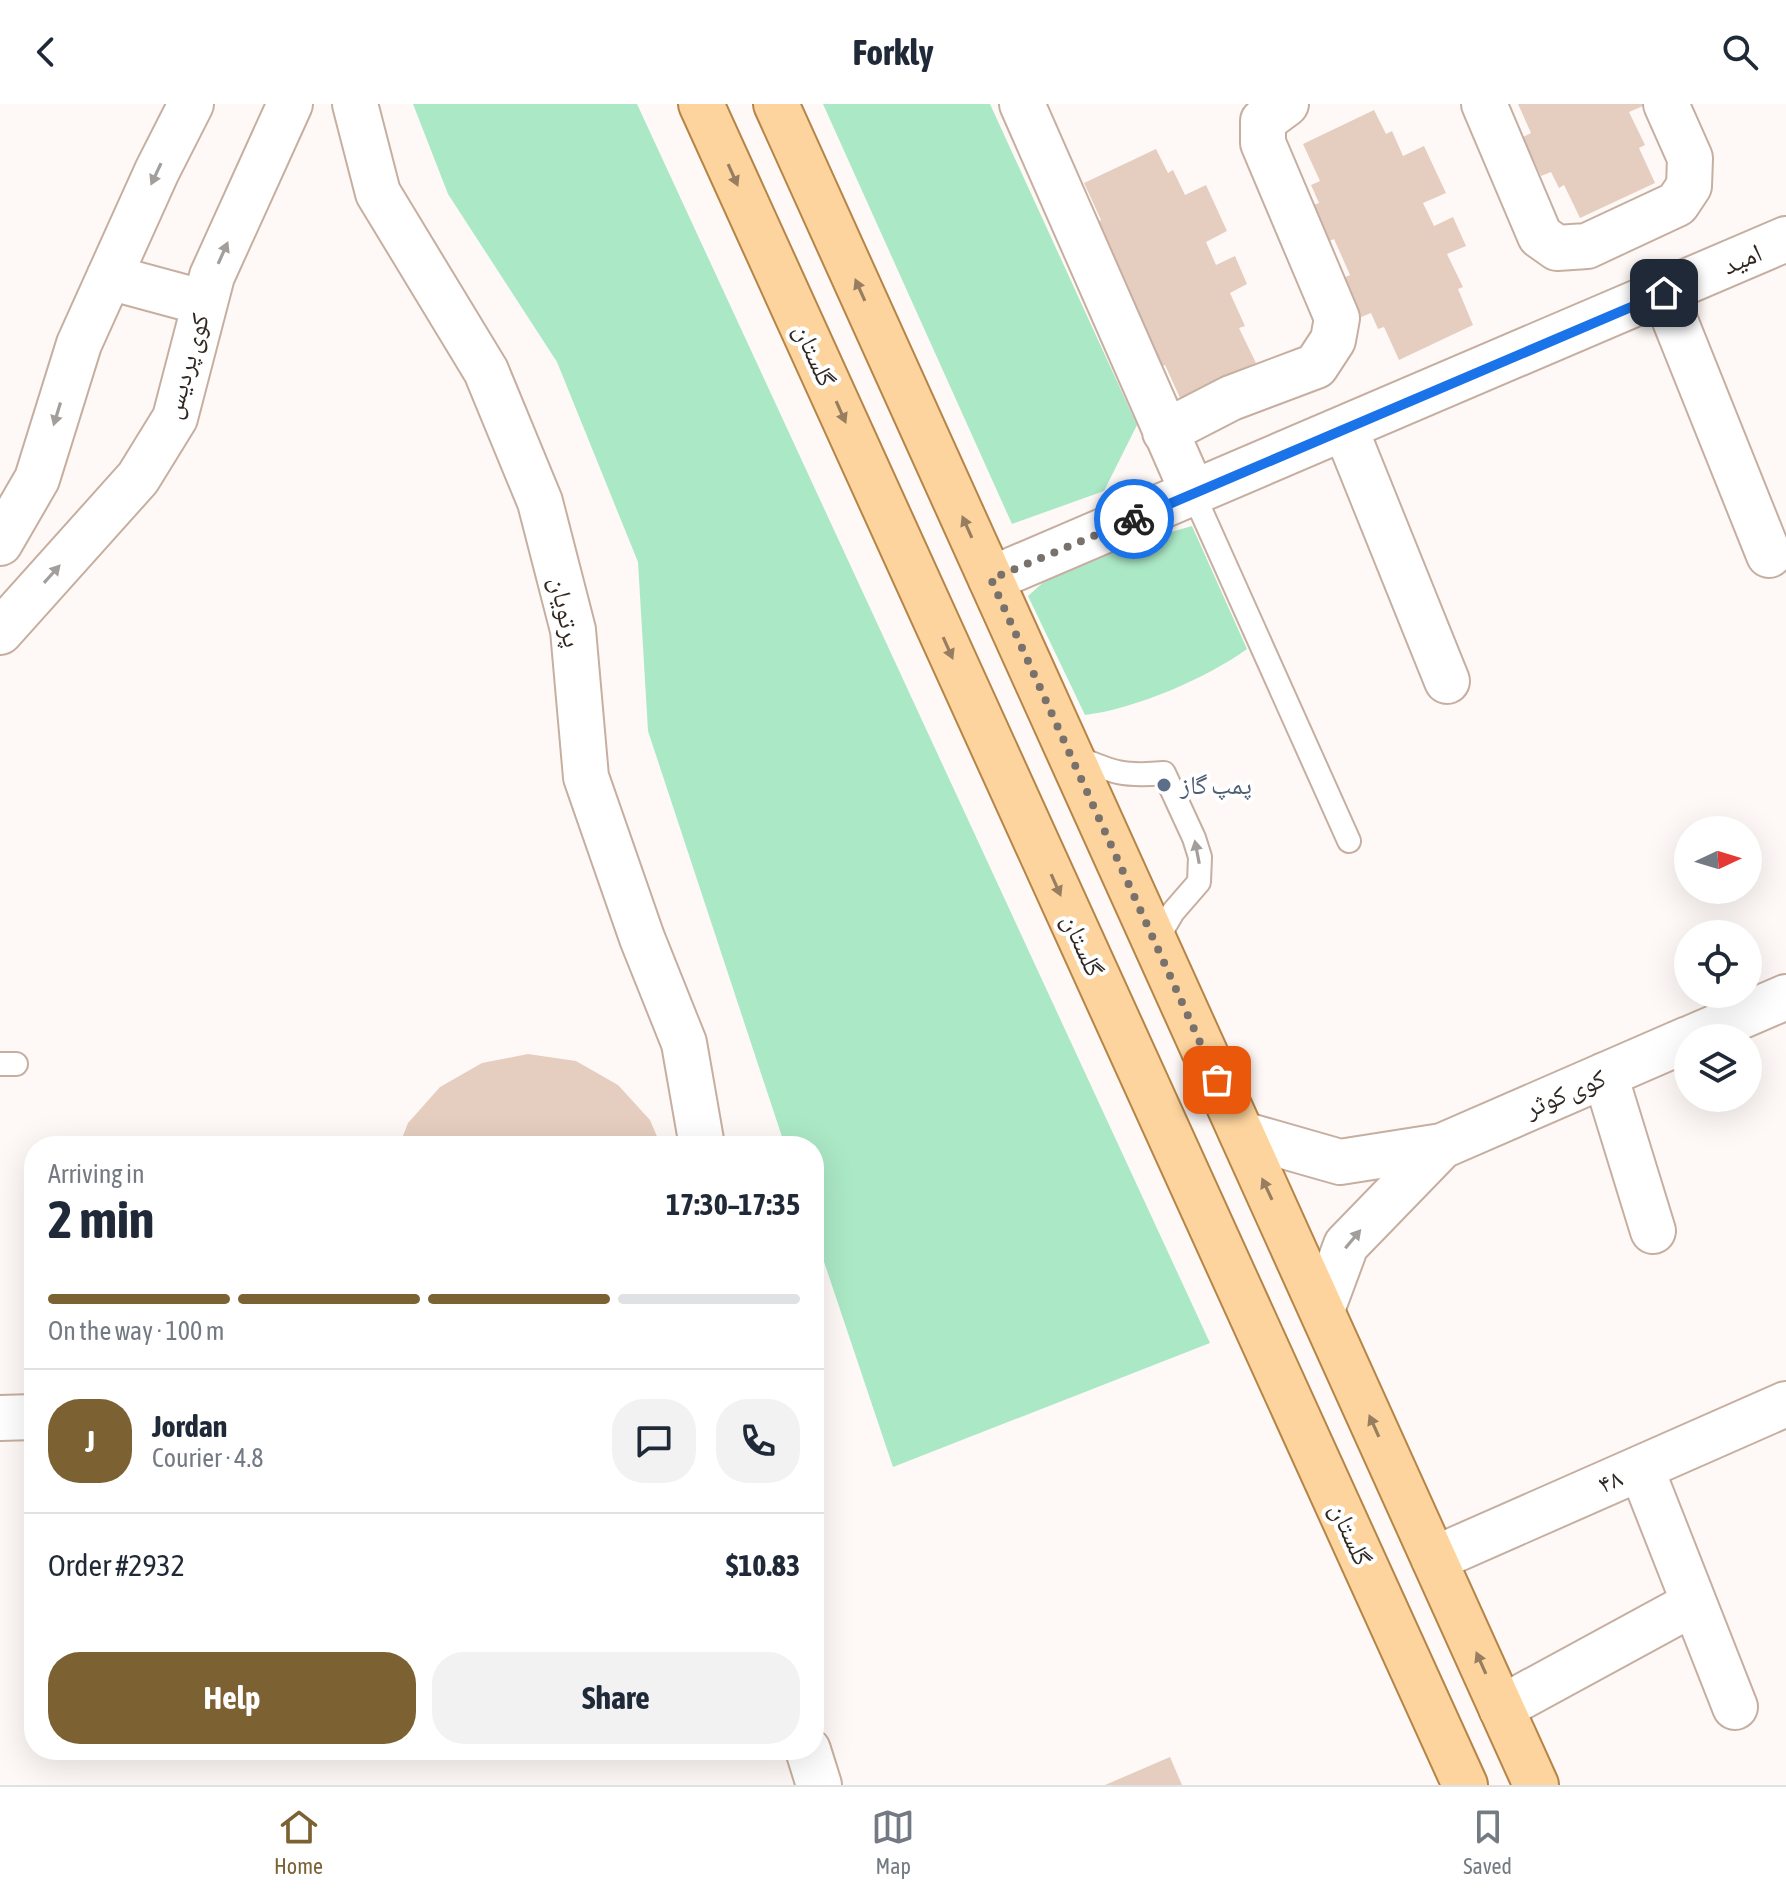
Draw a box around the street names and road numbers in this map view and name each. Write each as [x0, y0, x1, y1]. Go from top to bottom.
street label: امید [1718, 237, 1766, 281]
street label: کوی پردیس [157, 310, 217, 422]
street label: گلستان [787, 319, 842, 392]
street label: پرتویان [543, 574, 588, 650]
street label: گلستان [1055, 909, 1110, 982]
street label: کوی کوثر [1519, 1063, 1611, 1125]
street label: ۴۸ [1593, 1462, 1627, 1499]
street label: گلستان [1323, 1498, 1378, 1571]

